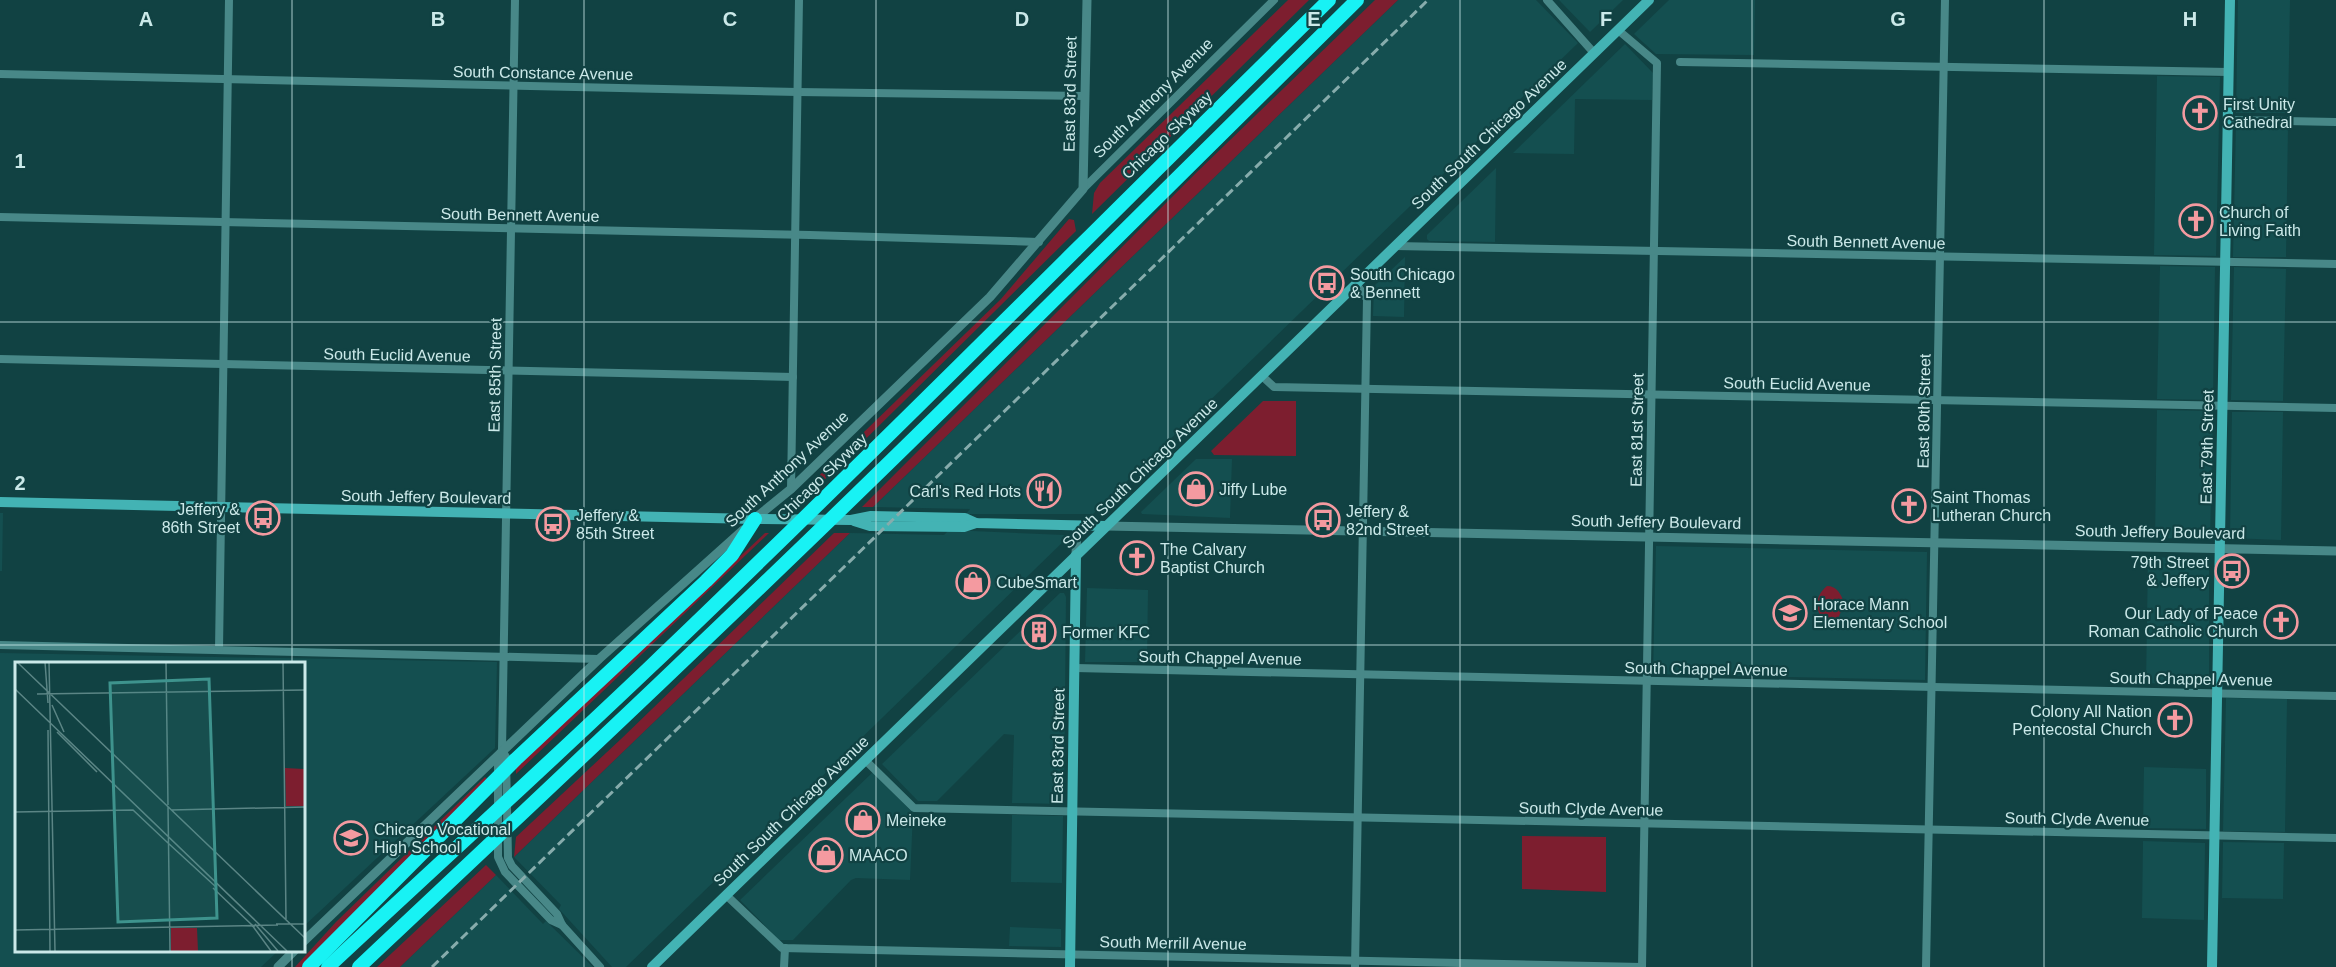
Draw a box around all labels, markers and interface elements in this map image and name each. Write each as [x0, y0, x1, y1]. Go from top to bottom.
text: A [139, 8, 153, 30]
text: B [431, 8, 445, 30]
text: C [723, 8, 737, 30]
text: D [1015, 8, 1029, 30]
text: E [1307, 8, 1321, 30]
text: F [1600, 8, 1612, 30]
text: G [1890, 8, 1906, 30]
text: H [2183, 8, 2197, 30]
street label: South Anthony Avenue [1090, 35, 1216, 161]
street label: East 83rd Street [1060, 36, 1080, 152]
street label: South South Chicago Avenue [1408, 55, 1570, 213]
street label: South Constance Avenue [453, 63, 633, 83]
street label: Chicago Skyway [1119, 88, 1215, 182]
church icon: First Unity Cathedral [2182, 95, 2218, 131]
place label: First Unity Cathedral [2223, 96, 2295, 131]
text: 1 [14, 150, 26, 172]
church icon: Church of Living Faith [2178, 203, 2214, 239]
place label: Church of Living Faith [2219, 204, 2301, 239]
street label: South Bennett Avenue [440, 205, 600, 225]
street label: South Bennett Avenue [1786, 232, 1946, 252]
bus stop icon: South Chicago & Bennett [1309, 265, 1345, 301]
place label: South Chicago & Bennett [1350, 266, 1455, 301]
street label: East 85th Street [486, 317, 505, 433]
street label: South Euclid Avenue [323, 345, 471, 365]
street label: East 80th Street [1915, 353, 1934, 469]
street label: East 81st Street [1628, 372, 1647, 487]
street label: South Euclid Avenue [1723, 374, 1871, 394]
street label: East 79th Street [2198, 389, 2217, 505]
street label: South South Chicago Avenue [1059, 394, 1221, 552]
street label: South Anthony Avenue [722, 408, 852, 530]
street label: Chicago Skyway [774, 430, 870, 524]
shop icon: Jiffy Lube [1178, 471, 1214, 507]
text: 2 [14, 472, 26, 494]
restaurant icon: Carl's Red Hots [1026, 473, 1062, 509]
place label: Jiffy Lube [1219, 481, 1287, 498]
place label: Carl's Red Hots [909, 483, 1021, 500]
street label: South Jeffery Boulevard [341, 487, 511, 507]
church icon: Saint Thomas Lutheran Church [1891, 488, 1927, 524]
place label: Saint Thomas Lutheran Church [1932, 489, 2051, 524]
bus stop icon: Jeffery & 86th Street [245, 500, 281, 536]
place label: Jeffery & 86th Street [162, 501, 241, 536]
bus stop icon: Jeffery & 82nd Street [1305, 502, 1341, 538]
place label: Jeffery & 82nd Street [1346, 503, 1429, 538]
bus stop icon: Jeffery & 85th Street [535, 506, 571, 542]
place label: Jeffery & 85th Street [576, 507, 655, 542]
street label: South Jeffery Boulevard [1571, 512, 1741, 532]
street label: South Jeffery Boulevard [2075, 522, 2245, 542]
church icon: The Calvary Baptist Church [1119, 540, 1155, 576]
place label: The Calvary Baptist Church [1160, 541, 1265, 576]
bus stop icon: 79th Street & Jeffery [2214, 553, 2250, 589]
place label: 79th Street & Jeffery [2131, 554, 2210, 589]
shop icon: CubeSmart [955, 564, 991, 600]
place label: CubeSmart [996, 574, 1077, 591]
school or university icon: Horace Mann Elementary School [1772, 595, 1808, 631]
place label: Horace Mann Elementary School [1813, 596, 1947, 631]
church icon: Our Lady of Peace Roman Catholic Church [2263, 604, 2299, 640]
place label: Our Lady of Peace Roman Catholic Church [2088, 605, 2258, 640]
building icon: Former KFC [1021, 614, 1057, 650]
place label: Former KFC [1062, 624, 1150, 641]
street label: South Chappel Avenue [1138, 648, 1302, 668]
street label: South Chappel Avenue [1624, 659, 1788, 679]
inset map [15, 662, 304, 952]
street label: South Chappel Avenue [2109, 669, 2273, 689]
street label: East 83rd Street [1048, 688, 1068, 804]
church icon: Colony All Nation Pentecostal Church [2157, 702, 2193, 738]
place label: Colony All Nation Pentecostal Church [2012, 703, 2152, 738]
street label: South South Chicago Avenue [710, 732, 872, 890]
street label: South Clyde Avenue [1519, 799, 1664, 819]
shop icon: Meineke [845, 802, 881, 838]
street label: South Clyde Avenue [2005, 809, 2150, 829]
place label: Meineke [886, 812, 947, 829]
school or university icon: Chicago Vocational High School [333, 820, 369, 856]
place label: Chicago Vocational High School [374, 821, 511, 856]
shop icon: MAACO [808, 837, 844, 873]
place label: MAACO [849, 847, 908, 864]
street label: South Merrill Avenue [1099, 933, 1247, 953]

